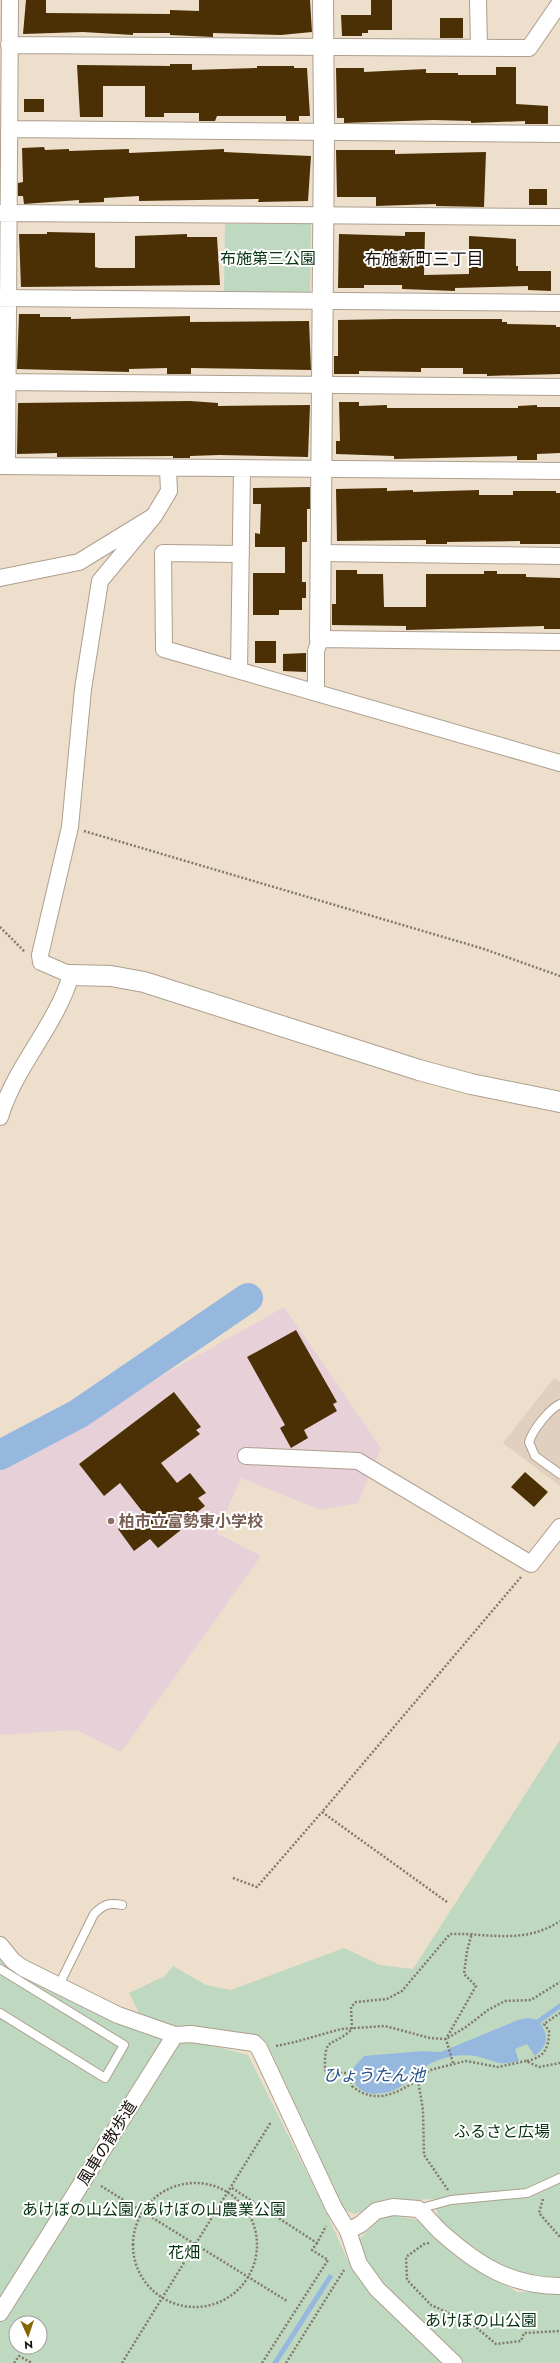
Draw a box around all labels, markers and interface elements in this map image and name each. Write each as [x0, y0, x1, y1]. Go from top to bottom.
park label: 布施第三公園 [220, 247, 316, 270]
district label: 布施新町三丁目 [365, 247, 484, 271]
place label: 柏市立富勢東小学校 [119, 1510, 263, 1533]
marker: 柏市立富勢東小学校 [106, 1516, 116, 1526]
water label: ひょうたん池 [323, 2063, 427, 2087]
street label: 風車の散歩道 [72, 2096, 142, 2190]
park label: ふるさと広場 [454, 2120, 550, 2143]
park label: あけぼの山公園/あけぼの山農業公園 [22, 2198, 286, 2221]
park label: 花畑 [168, 2241, 200, 2264]
park label: あけぼの山公園 [425, 2309, 537, 2332]
north arrow [8, 2315, 48, 2355]
text: N [24, 2337, 33, 2353]

